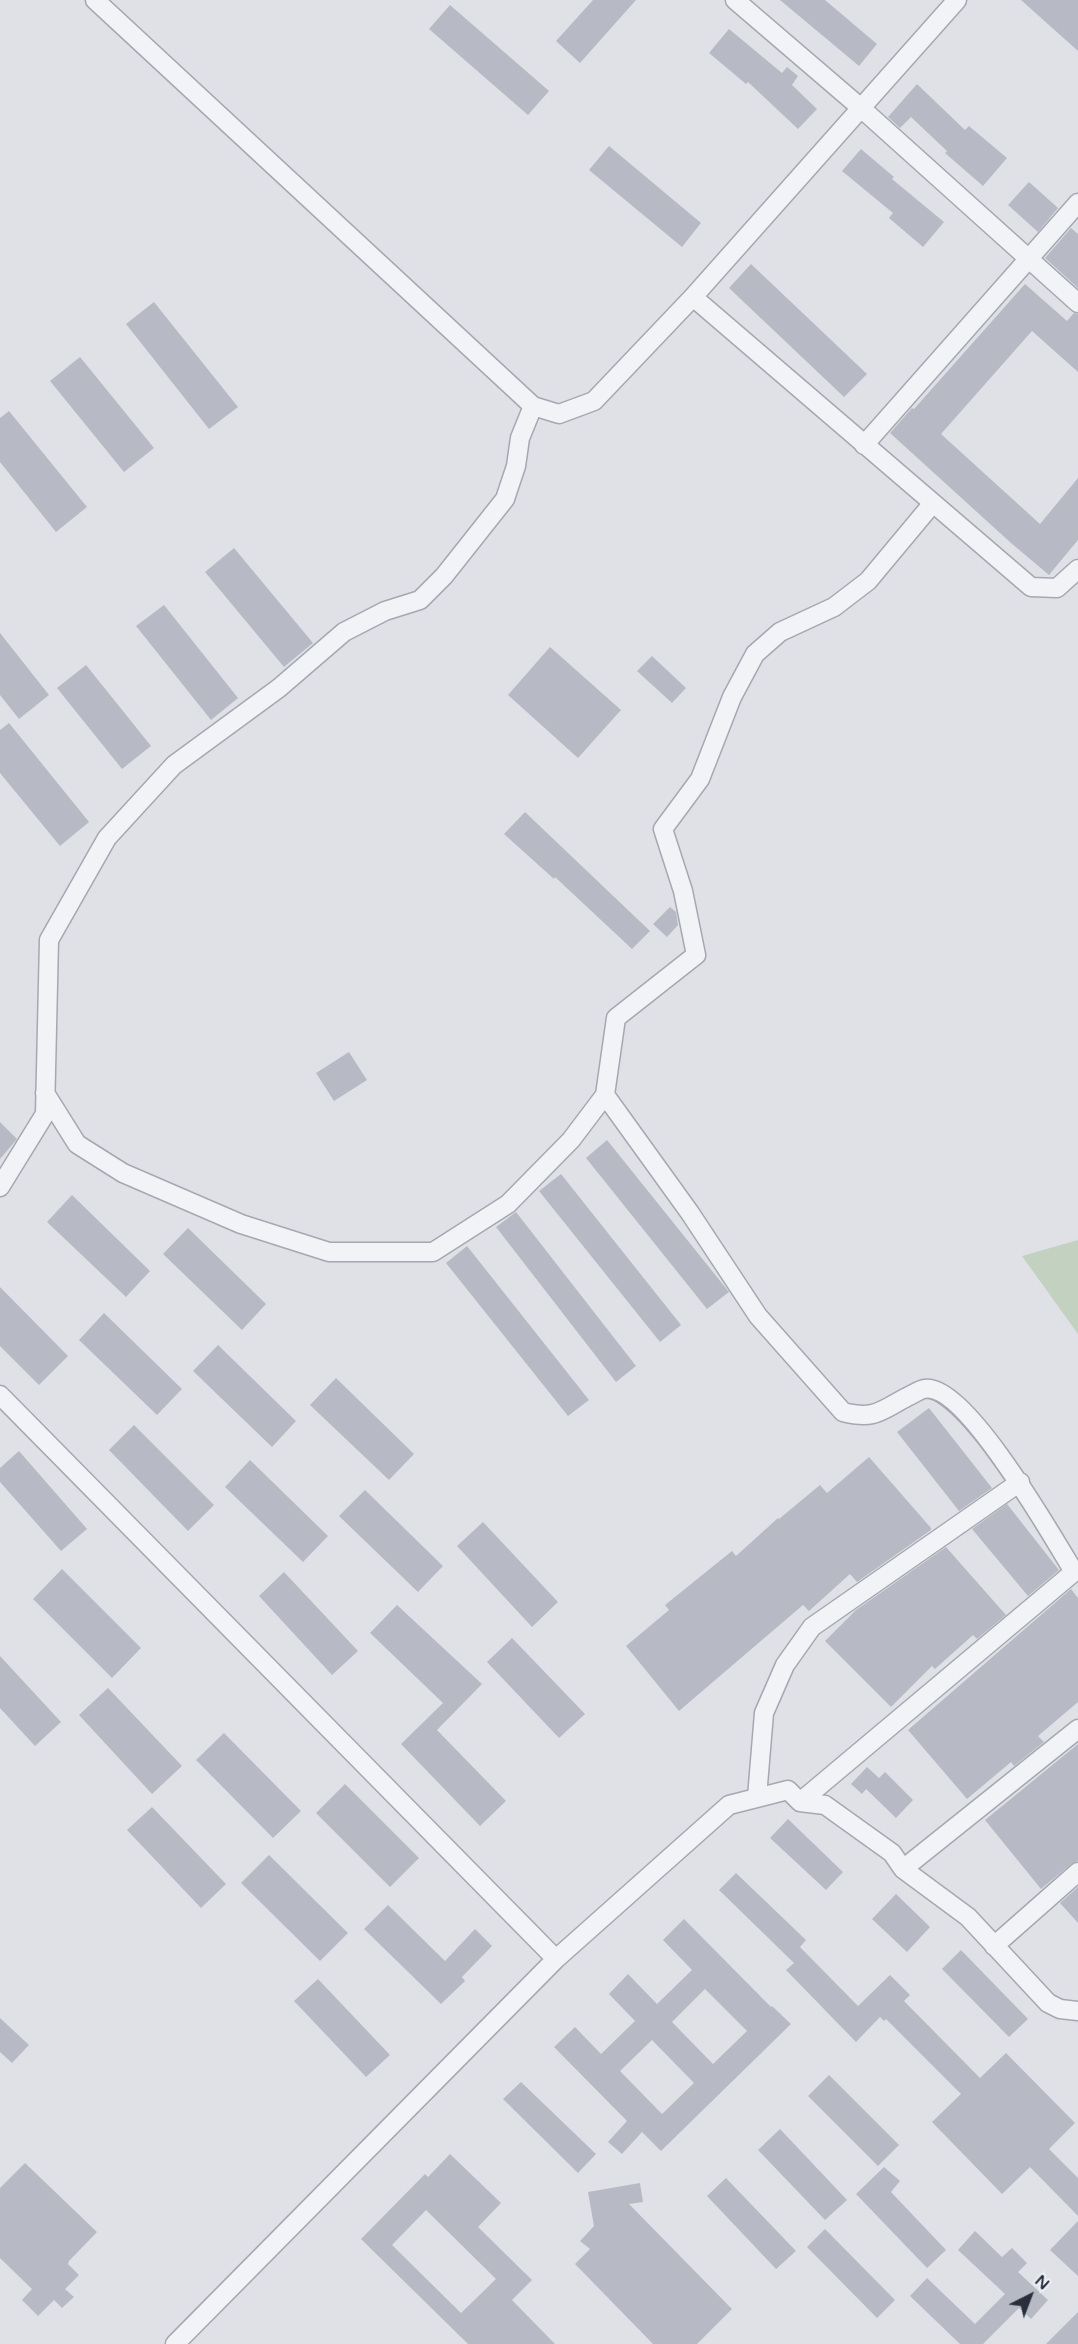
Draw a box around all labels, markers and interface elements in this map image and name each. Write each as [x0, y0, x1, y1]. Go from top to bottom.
north arrow [1000, 2266, 1060, 2326]
text: N [1031, 2271, 1054, 2294]

